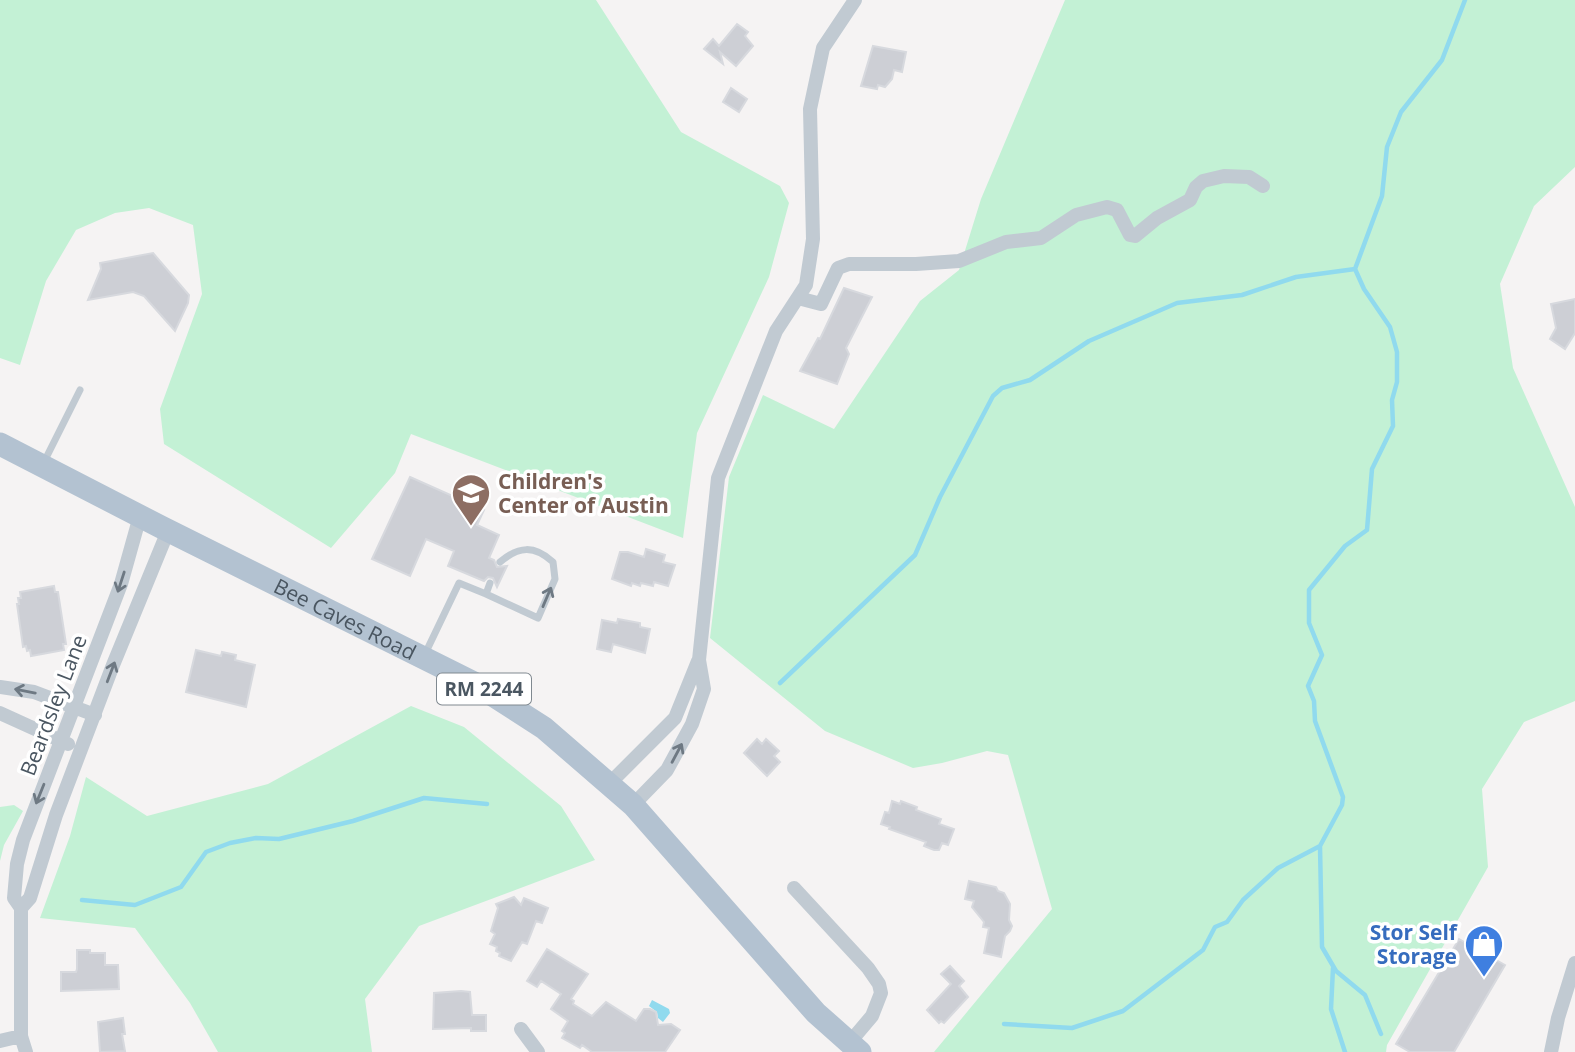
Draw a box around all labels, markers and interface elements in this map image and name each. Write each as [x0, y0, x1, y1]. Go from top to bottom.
place label: Children's Center of Austin [498, 467, 669, 519]
school or university icon: Children's Center of Austin [450, 472, 492, 527]
one-way arrow [114, 571, 127, 593]
street label: Bee Caves Road [269, 572, 421, 666]
one-way arrow [542, 586, 555, 608]
street label: Beardsley Lane [13, 631, 93, 779]
one-way arrow [105, 662, 118, 684]
road number: RM 2244 [437, 674, 531, 704]
one-way arrow [14, 683, 37, 697]
one-way arrow [670, 743, 684, 764]
one-way arrow [33, 783, 46, 805]
place label: Stor Self Storage [1370, 918, 1459, 970]
shop icon: Stor Self Storage [1463, 923, 1505, 978]

